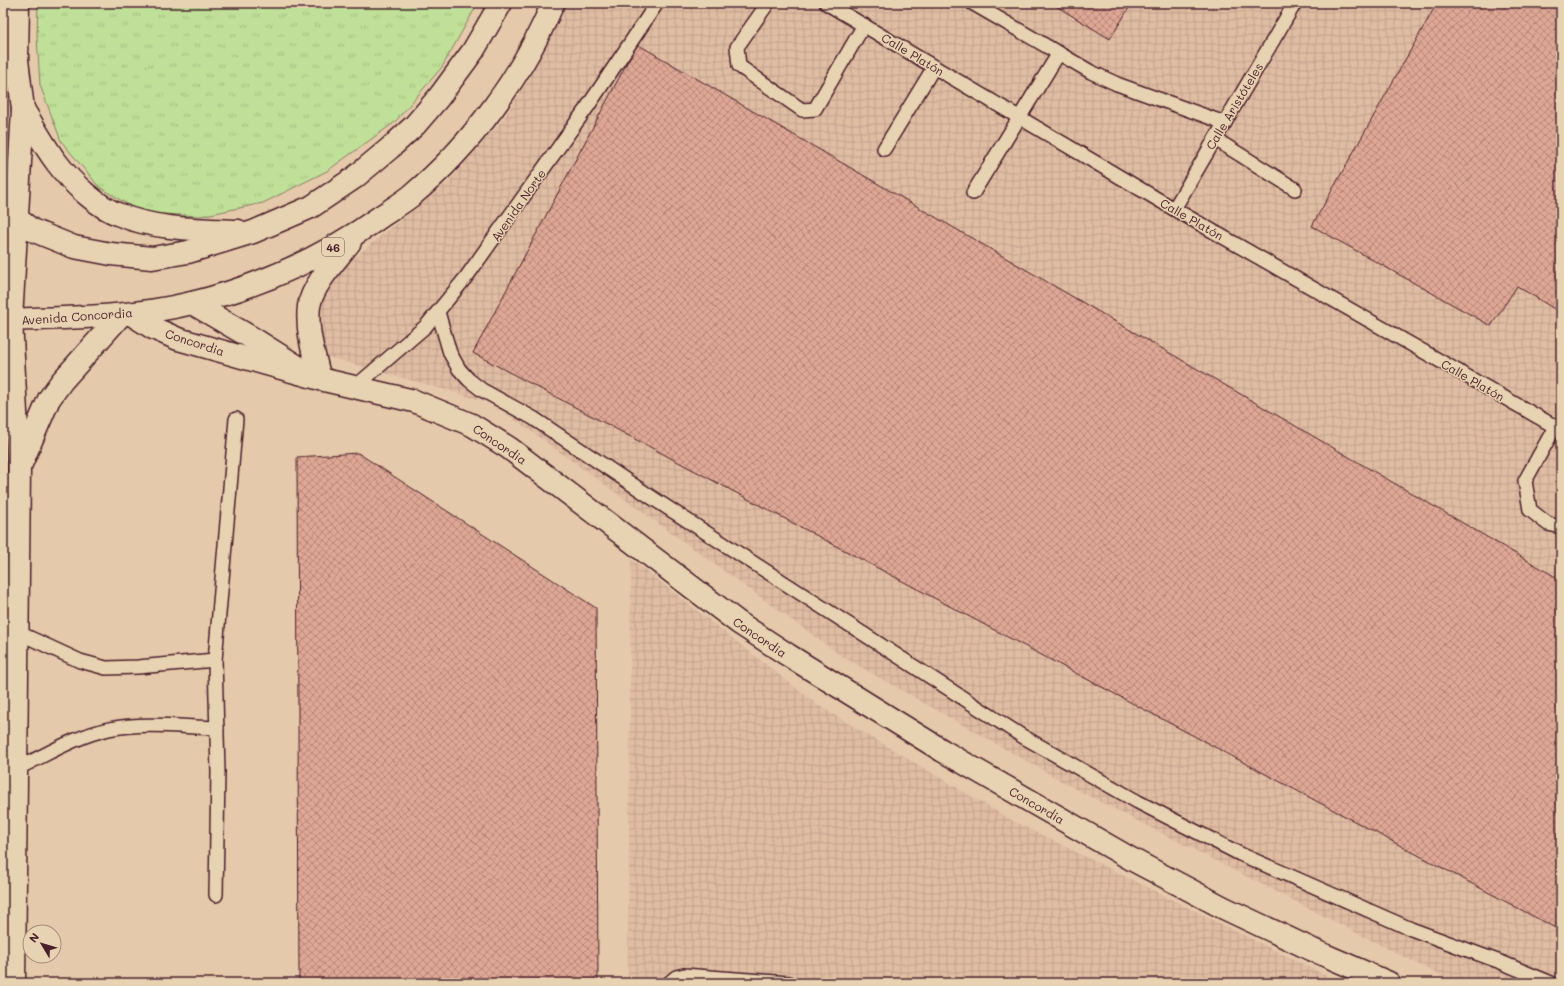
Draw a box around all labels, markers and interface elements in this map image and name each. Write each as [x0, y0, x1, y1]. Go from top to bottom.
street label: Calle Platón [879, 29, 947, 79]
street label: Calle Aristóteles [1202, 60, 1266, 152]
street label: Avenida Norte [487, 166, 549, 244]
street label: Calle Platón [1158, 195, 1226, 243]
road number: 46 [322, 238, 344, 256]
street label: Avenida Concordia [21, 304, 133, 328]
street label: Concordia [163, 325, 227, 359]
street label: Calle Platón [1439, 356, 1507, 404]
street label: Concordia [470, 420, 530, 468]
street label: Concordia [730, 613, 790, 661]
street label: Concordia [1006, 783, 1068, 827]
north arrow [22, 924, 62, 964]
text: N [25, 930, 42, 945]

